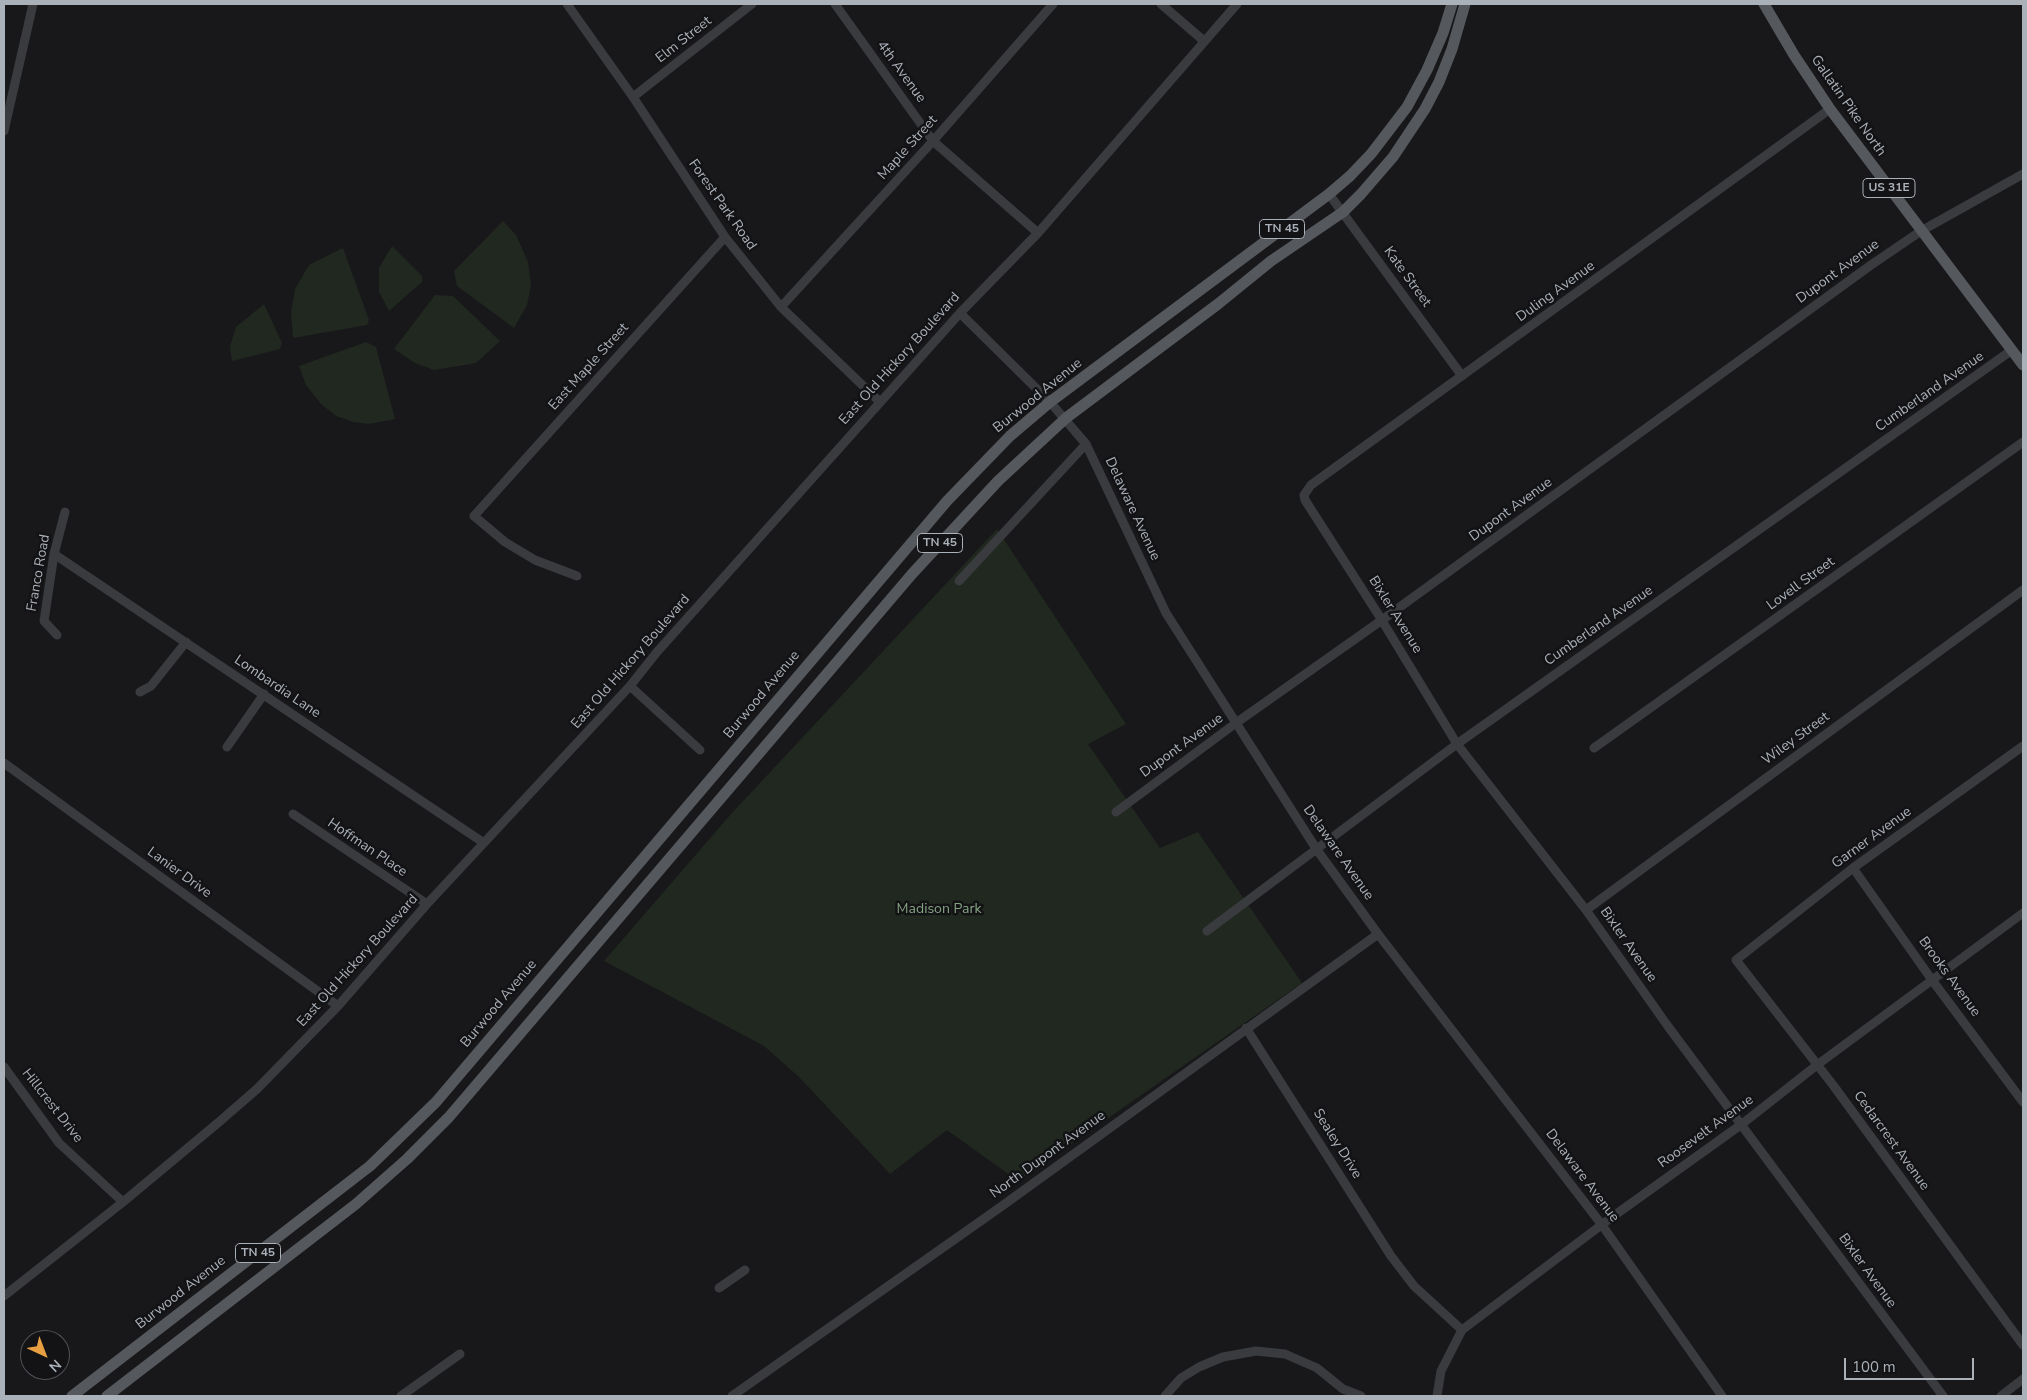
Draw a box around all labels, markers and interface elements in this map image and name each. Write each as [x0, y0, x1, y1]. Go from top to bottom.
street label: Elm Street [653, 13, 715, 67]
street label: 4th Avenue [873, 38, 929, 106]
street label: Gallatin Pike North [1807, 52, 1889, 160]
street label: Maple Street [875, 112, 941, 184]
street label: Forest Park Road [684, 156, 760, 254]
road number: US 31E [1863, 178, 1915, 198]
road number: TN 45 [1260, 220, 1304, 238]
street label: Dupont Avenue [1793, 236, 1883, 308]
street label: Kate Street [1380, 244, 1434, 310]
street label: Duling Avenue [1513, 258, 1599, 326]
street label: East Old Hickory Boulevard [836, 289, 964, 429]
street label: East Maple Street [545, 320, 633, 414]
street label: Cumberland Avenue [1872, 348, 1988, 436]
street label: Burwood Avenue [990, 355, 1086, 437]
street label: Delaware Avenue [1101, 455, 1163, 563]
street label: Dupont Avenue [1466, 474, 1556, 546]
street label: Franco Road [24, 533, 54, 613]
road number: TN 45 [918, 534, 962, 552]
street label: Lovell Street [1764, 554, 1838, 614]
street label: Bixler Avenue [1365, 573, 1425, 657]
street label: Cumberland Avenue [1541, 582, 1657, 670]
street label: East Old Hickory Boulevard [568, 591, 694, 733]
street label: Burwood Avenue [720, 648, 804, 742]
street label: Lombardia Lane [231, 652, 323, 722]
street label: Wiley Street [1759, 709, 1833, 769]
street label: Dupont Avenue [1137, 710, 1227, 782]
street label: Delaware Avenue [1299, 802, 1377, 904]
street label: Garner Avenue [1829, 804, 1915, 872]
street label: Hoffman Place [324, 815, 410, 881]
street label: Lanier Drive [144, 844, 214, 902]
street label: East Old Hickory Boulevard [294, 891, 422, 1031]
park label: Madison Park [897, 902, 981, 918]
street label: Bixler Avenue [1596, 904, 1660, 986]
street label: Brooks Avenue [1914, 934, 1984, 1020]
street label: Burwood Avenue [457, 957, 541, 1051]
street label: Hillcrest Drive [18, 1066, 86, 1146]
street label: Cedarcrest Avenue [1849, 1088, 1933, 1194]
street label: Roosevelt Avenue [1655, 1092, 1757, 1172]
street label: Sealey Drive [1309, 1106, 1365, 1182]
street label: North Dupont Avenue [987, 1108, 1109, 1202]
street label: Delaware Avenue [1542, 1126, 1622, 1226]
street label: Bixler Avenue [1834, 1231, 1900, 1311]
road number: TN 45 [236, 1244, 280, 1262]
street label: Burwood Avenue [133, 1253, 229, 1333]
north arrow [20, 1330, 70, 1380]
scale bar [1847, 1348, 1977, 1380]
text: N [45, 1355, 65, 1376]
text: 100 m [1852, 1357, 1896, 1377]

